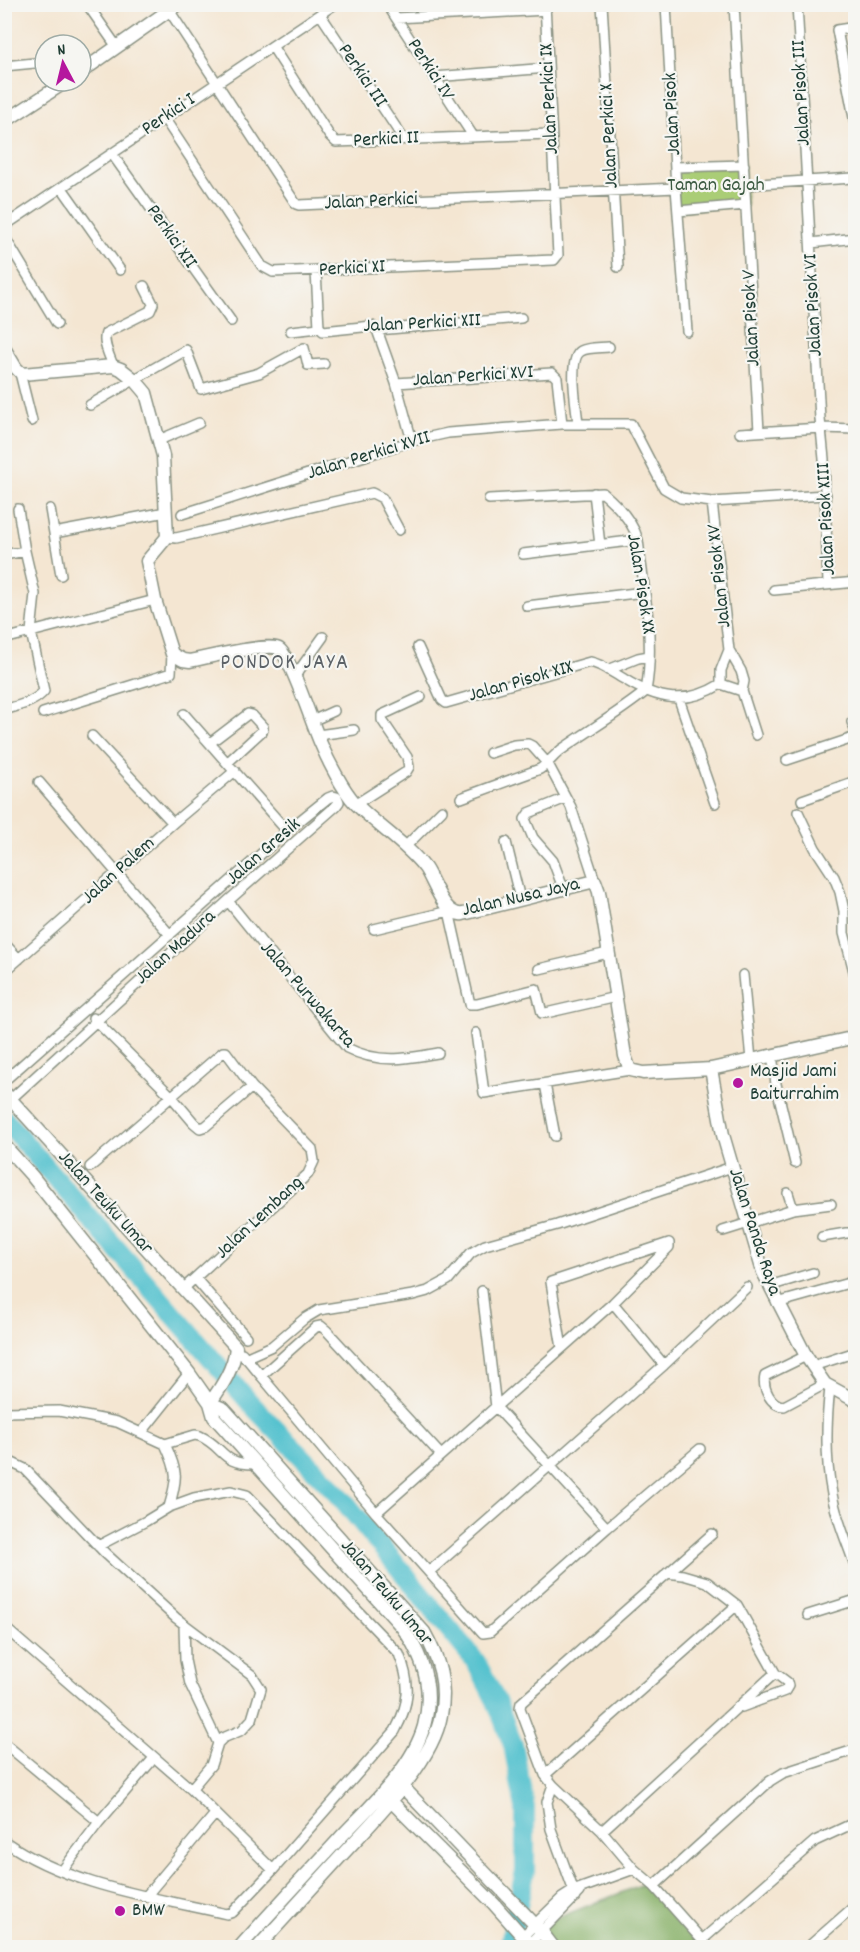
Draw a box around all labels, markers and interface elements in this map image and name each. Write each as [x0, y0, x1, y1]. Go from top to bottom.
north arrow [33, 33, 93, 93]
street label: Perkici IV [399, 33, 461, 107]
street label: Perkici III [330, 38, 394, 114]
text: N [56, 39, 67, 62]
street label: Jalan Pisok III [785, 39, 819, 147]
street label: Jalan Perkici IX [533, 43, 567, 155]
street label: Jalan Pisok [657, 72, 689, 156]
street label: Jalan Perkici X [593, 83, 627, 189]
street label: Perkici I [136, 87, 202, 143]
street label: Perkici II [352, 124, 420, 156]
park label: Taman Gajah [667, 172, 765, 200]
street label: Jalan Perkici [324, 186, 419, 218]
street label: Perkici XII [139, 199, 203, 275]
street label: Perkici XI [318, 253, 386, 285]
street label: Jalan Pisok VI [797, 253, 831, 357]
street label: Jalan Pisok V [735, 268, 769, 367]
street label: Jalan Perkici XII [363, 307, 481, 341]
street label: Jalan Perkici XVI [412, 359, 534, 395]
street label: Jalan Perkici XVII [304, 424, 434, 488]
street label: Jalan Pisok XIII [810, 462, 844, 576]
street label: Jalan Pisok XV [701, 522, 739, 629]
street label: Jalan Pisok XX [618, 532, 662, 636]
district label: PONDOK JAYA [220, 648, 350, 679]
street label: Jalan Pisok XIX [465, 654, 577, 710]
street label: Jalan Gresik [220, 812, 308, 892]
street label: Jalan Palem [76, 830, 162, 912]
street label: Jalan Nusa Jaya [460, 871, 583, 925]
street label: Jalan Madura [129, 904, 223, 992]
street label: Jalan Purwakarta [253, 935, 362, 1055]
place label: Masjid Jami Baiturrahim [750, 1058, 839, 1109]
marker: Masjid Jami Baiturrahim [731, 1076, 745, 1090]
street label: Jalan Teuku Umar [51, 1145, 160, 1262]
street label: Jalan Panda Raya [720, 1165, 788, 1300]
street label: Jalan Lembang [210, 1170, 310, 1266]
street label: Jalan Teuku Umar [333, 1534, 439, 1653]
place label: BMW [132, 1897, 165, 1925]
marker: BMW [113, 1904, 127, 1918]

